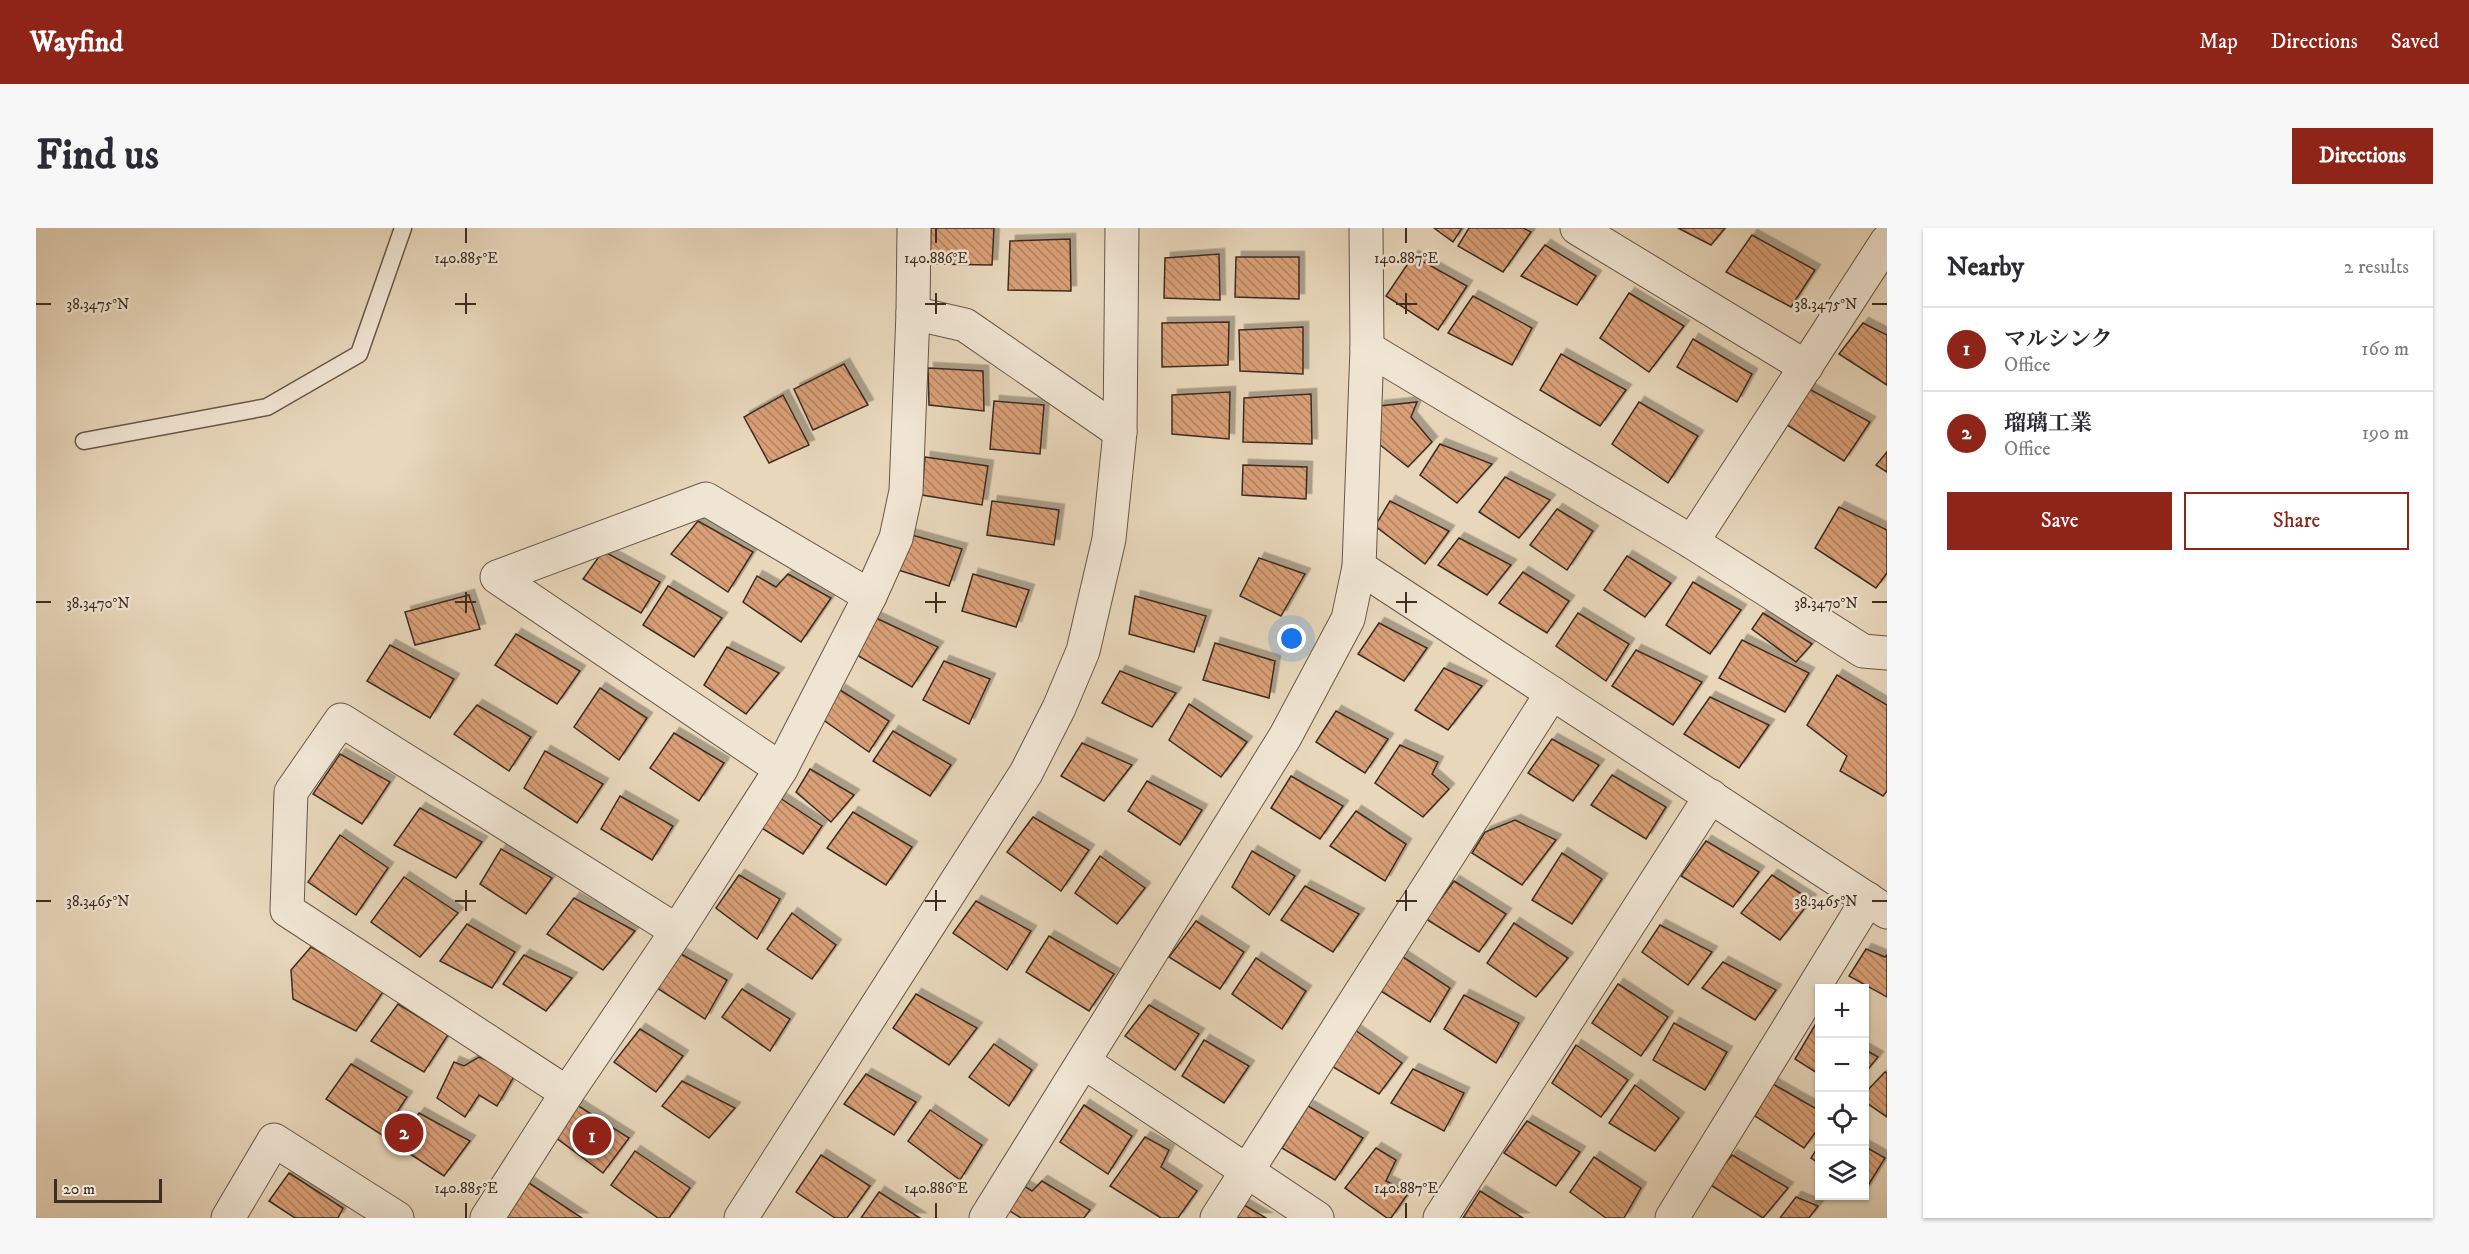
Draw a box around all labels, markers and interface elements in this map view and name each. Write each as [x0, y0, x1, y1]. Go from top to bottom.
text: Wayfind [30, 25, 123, 60]
text: Map [2199, 29, 2238, 55]
text: Directions [2271, 29, 2358, 55]
text: Saved [2391, 29, 2439, 55]
button: Directions [2292, 128, 2433, 184]
text: Find us [36, 130, 159, 182]
text: 140.885°E [434, 249, 498, 268]
text: 140.886°E [904, 249, 968, 268]
text: 140.887°E [1374, 249, 1438, 268]
text: Nearby [1947, 251, 2024, 284]
text: 2 results [2344, 255, 2409, 280]
text: 38.3475°N [67, 295, 129, 314]
text: 38.3475°N [1795, 295, 1857, 314]
text: マルシンク [2004, 326, 2112, 353]
text: 1 [1963, 337, 1970, 362]
text: 160 m [2361, 337, 2409, 362]
text: Office [2004, 353, 2051, 378]
text: 瑠璃工業 [2004, 410, 2092, 437]
text: 2 [1962, 421, 1971, 446]
text: 190 m [2362, 421, 2409, 446]
text: Office [2004, 437, 2051, 462]
button: Save [1947, 492, 2172, 550]
button: Share [2184, 492, 2409, 550]
text: 38.3470°N [66, 594, 130, 613]
text: 38.3470°N [1794, 594, 1858, 613]
your location [1277, 624, 1306, 653]
text: 38.3465°N [66, 892, 130, 911]
text: 38.3465°N [1794, 892, 1858, 911]
map controls [1815, 984, 1869, 1200]
button: + [1815, 984, 1869, 1038]
button: − [1815, 1038, 1869, 1092]
button: locate [1815, 1092, 1869, 1146]
pin: 2 [384, 1110, 424, 1156]
pin: 1 [572, 1114, 612, 1158]
button: layers [1815, 1146, 1869, 1200]
scale bar [54, 1176, 162, 1204]
text: 20 m [63, 1179, 95, 1199]
text: 140.885°E [434, 1179, 498, 1198]
text: 140.886°E [904, 1179, 968, 1198]
text: 140.887°E [1374, 1179, 1438, 1198]

